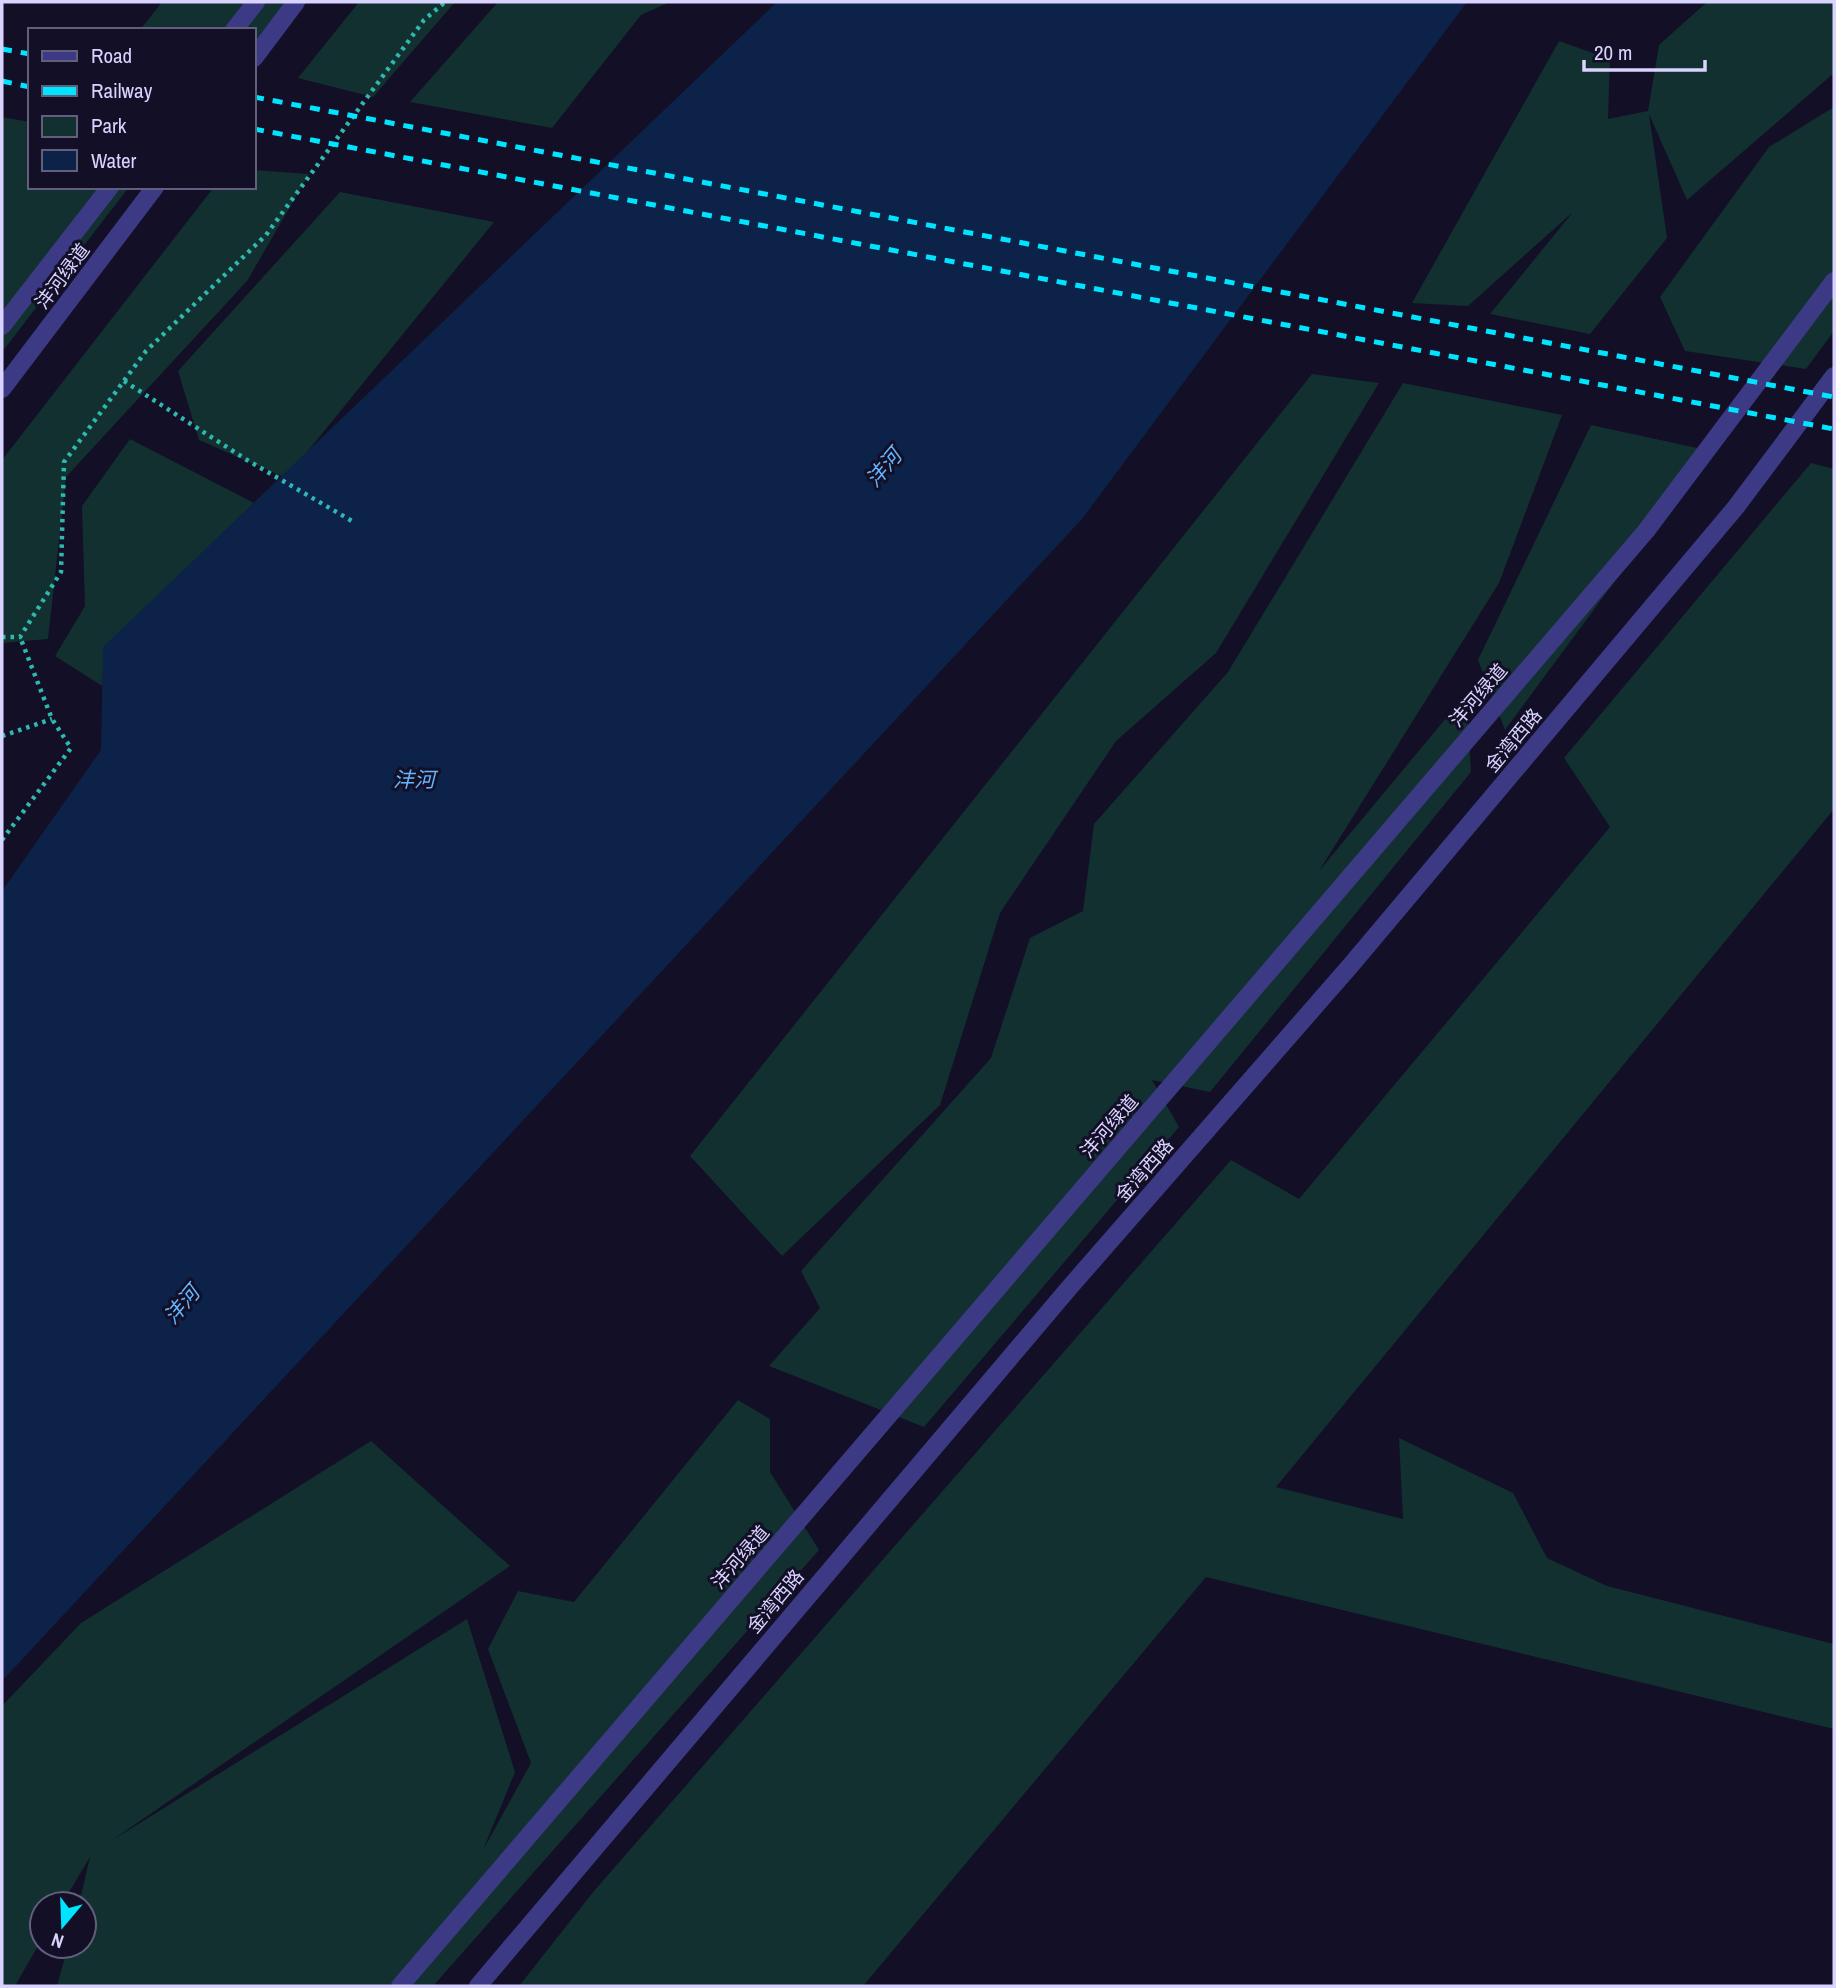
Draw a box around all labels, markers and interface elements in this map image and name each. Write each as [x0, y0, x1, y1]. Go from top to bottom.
legend [28, 28, 256, 189]
scale bar [1584, 28, 1705, 72]
text: 20 m [1594, 38, 1632, 67]
text: Road [91, 41, 132, 70]
text: Railway [91, 76, 153, 105]
text: Park [91, 111, 127, 140]
text: Water [91, 146, 137, 175]
street label: 沣河绿道 [29, 238, 95, 314]
water label: 沣河 [859, 439, 911, 493]
street label: 沣河绿道 [1443, 658, 1513, 732]
street label: 金湾西路 [1479, 703, 1547, 777]
water label: 沣河 [393, 765, 439, 794]
street label: 沣河绿道 [1074, 1089, 1144, 1163]
street label: 金湾西路 [1109, 1133, 1179, 1207]
water label: 沣河 [157, 1276, 209, 1330]
street label: 沣河绿道 [705, 1520, 775, 1594]
street label: 金湾西路 [741, 1564, 809, 1638]
north arrow [28, 1890, 98, 1960]
text: N [48, 1927, 67, 1955]

